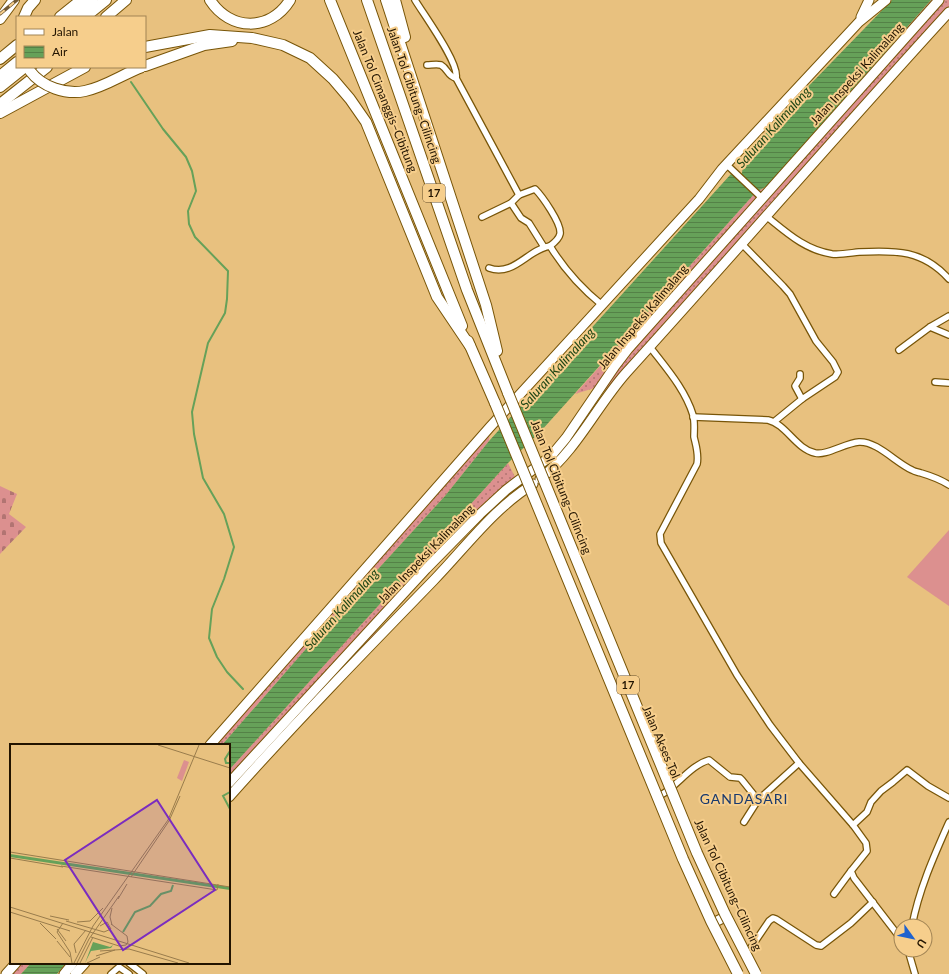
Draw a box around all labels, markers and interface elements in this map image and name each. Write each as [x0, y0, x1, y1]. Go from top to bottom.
legend [16, 16, 146, 68]
street label: Jalan Inspeksi Kalimalang [807, 20, 906, 128]
text: Jalan [52, 24, 78, 39]
street label: Jalan Tol Cibitung–Cilincing [384, 25, 445, 165]
street label: Jalan Tol Cimanggis–Cibitung [350, 27, 421, 174]
text: Air [52, 44, 68, 59]
water label: Saluran Kalimalang [732, 83, 814, 171]
road number: 17 [423, 184, 445, 202]
street label: Jalan Inspeksi Kalimalang [594, 261, 691, 372]
water label: Saluran Kalimalang [516, 324, 598, 412]
street label: Jalan Tol Cibitung–Cilincing [528, 417, 595, 556]
street label: Jalan Inspeksi Kalimalang [374, 501, 477, 606]
water label: Saluran Kalimalang [300, 565, 382, 653]
road number: 17 [617, 676, 639, 694]
street label: Jalan Akses Tol [639, 703, 684, 781]
inset map [10, 744, 230, 964]
district label: GANDASARI [700, 790, 788, 807]
street label: Jalan Tol Cibitung–Cilincing [691, 817, 766, 953]
north arrow [893, 918, 933, 958]
text: U [914, 937, 929, 951]

